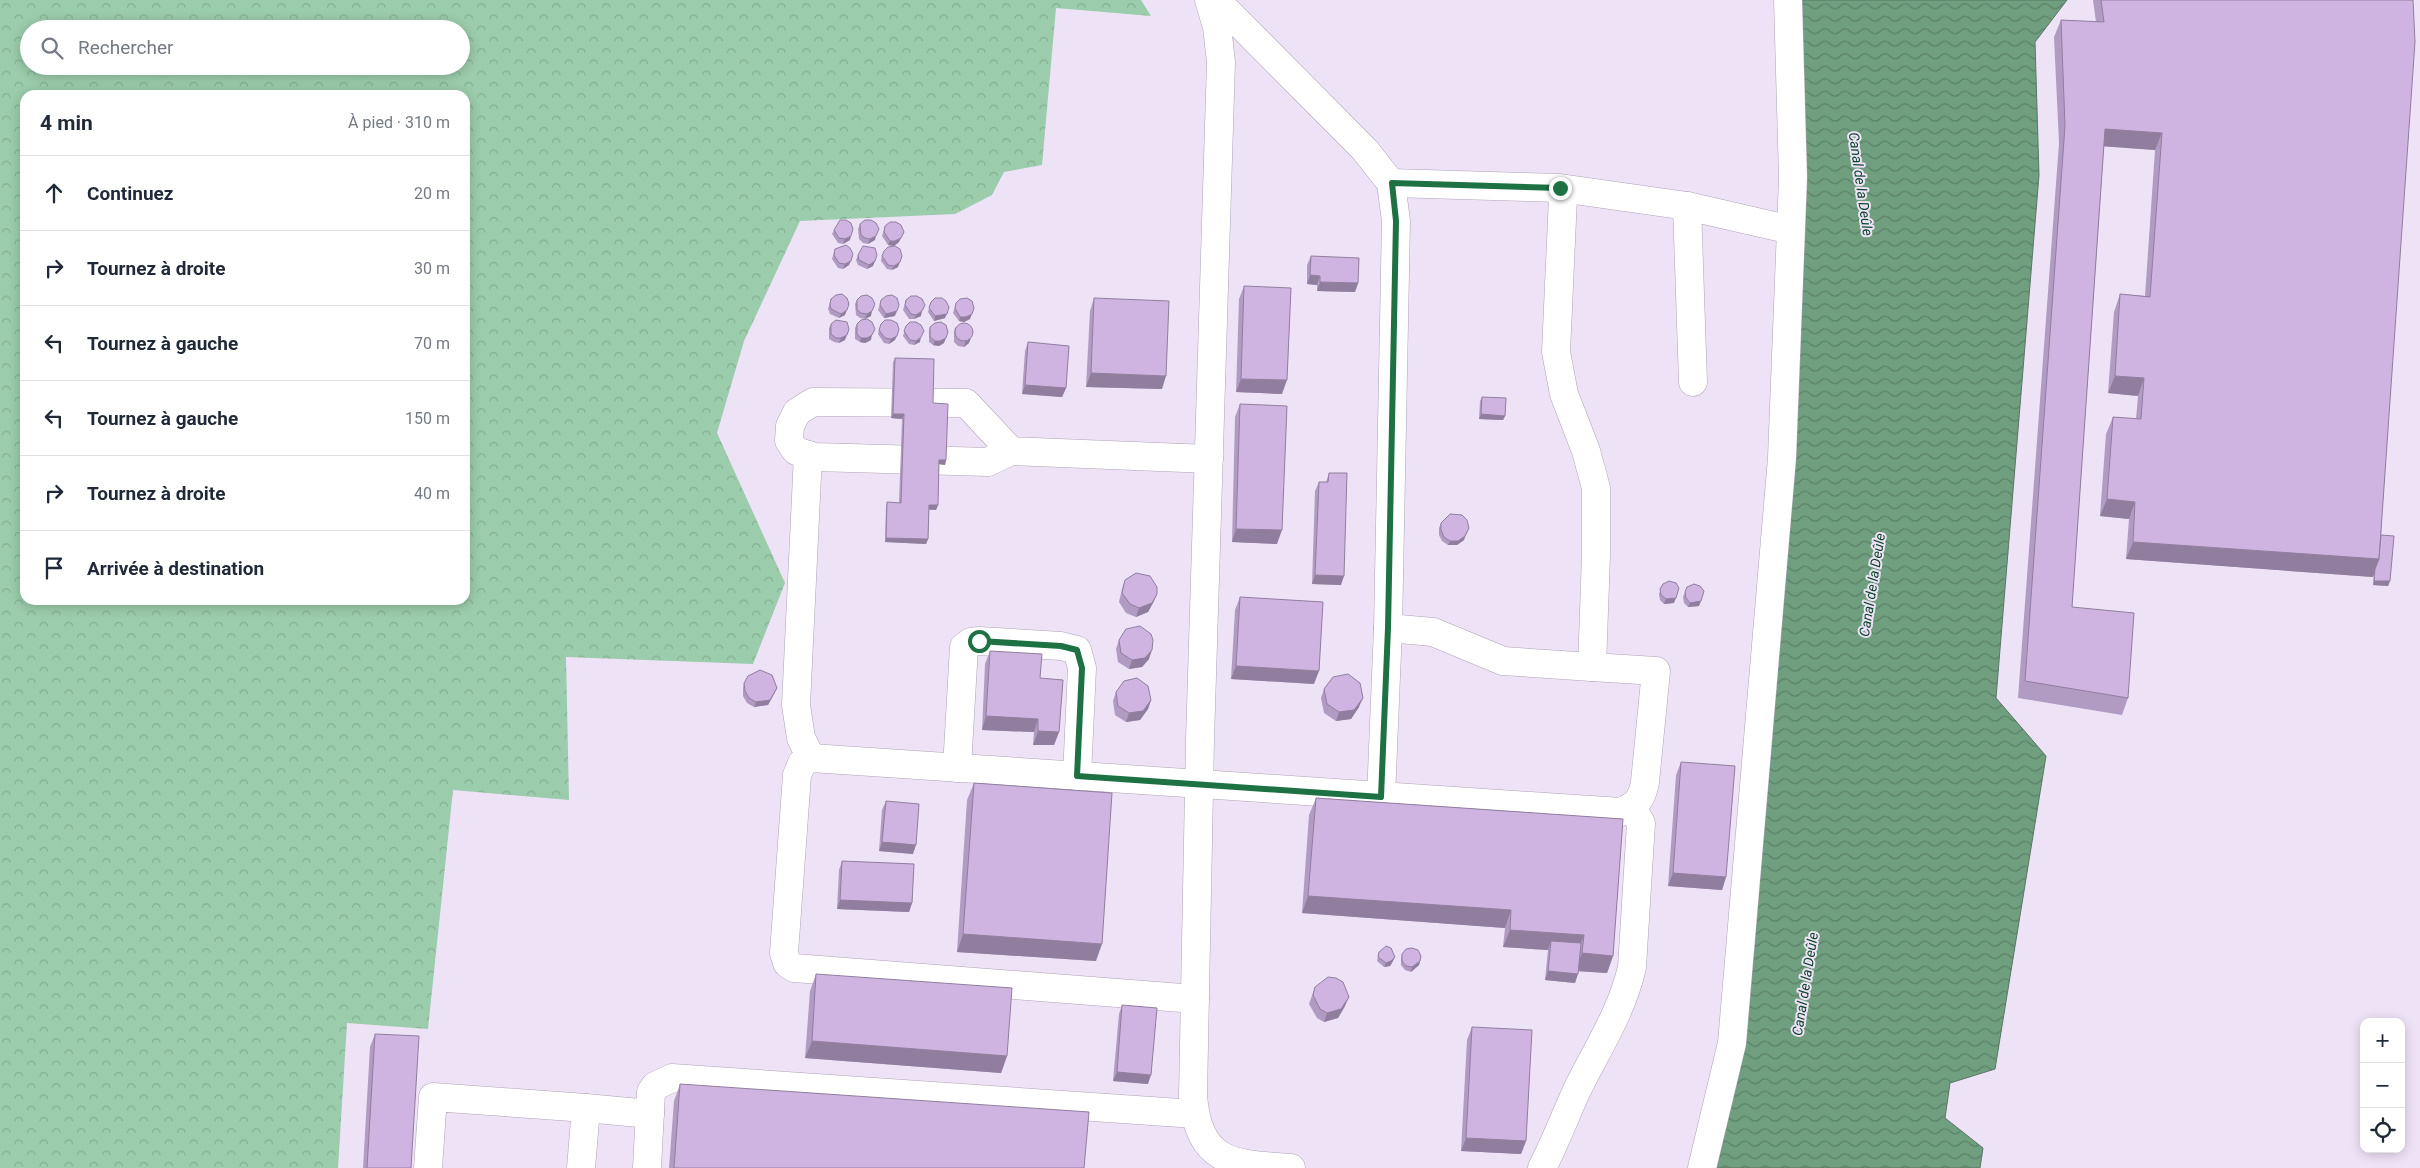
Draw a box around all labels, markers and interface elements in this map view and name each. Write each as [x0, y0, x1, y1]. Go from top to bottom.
search box [20, 20, 470, 75]
icon: search [38, 34, 66, 62]
text: Rechercher [78, 36, 173, 59]
text: 4 min [40, 111, 93, 135]
text: À pied · 310 m [348, 113, 450, 132]
water label: Canal de la Deûle [1846, 131, 1876, 237]
route end [1549, 177, 1572, 200]
icon: ahead [40, 179, 68, 207]
text: Continuez [87, 182, 173, 205]
text: 20 m [414, 184, 450, 203]
icon: right [40, 254, 68, 282]
text: Tournez à droite [87, 257, 226, 280]
text: 30 m [414, 259, 450, 278]
icon: left [40, 329, 68, 357]
text: Tournez à gauche [87, 332, 238, 355]
text: 70 m [414, 334, 450, 353]
icon: left [40, 404, 68, 432]
text: Tournez à gauche [87, 407, 238, 430]
text: 150 m [405, 409, 450, 428]
icon: right [40, 479, 68, 507]
text: Tournez à droite [87, 482, 226, 505]
text: 40 m [414, 484, 450, 503]
water label: Canal de la Deûle [1856, 532, 1888, 638]
icon: arrive [40, 554, 68, 582]
text: Arrivée à destination [87, 557, 264, 580]
route start [968, 630, 991, 653]
water label: Canal de la Deûle [1789, 931, 1821, 1037]
map controls [2360, 1018, 2405, 1153]
button: + [2360, 1018, 2405, 1063]
button: − [2360, 1063, 2405, 1108]
button: locate [2360, 1108, 2405, 1153]

